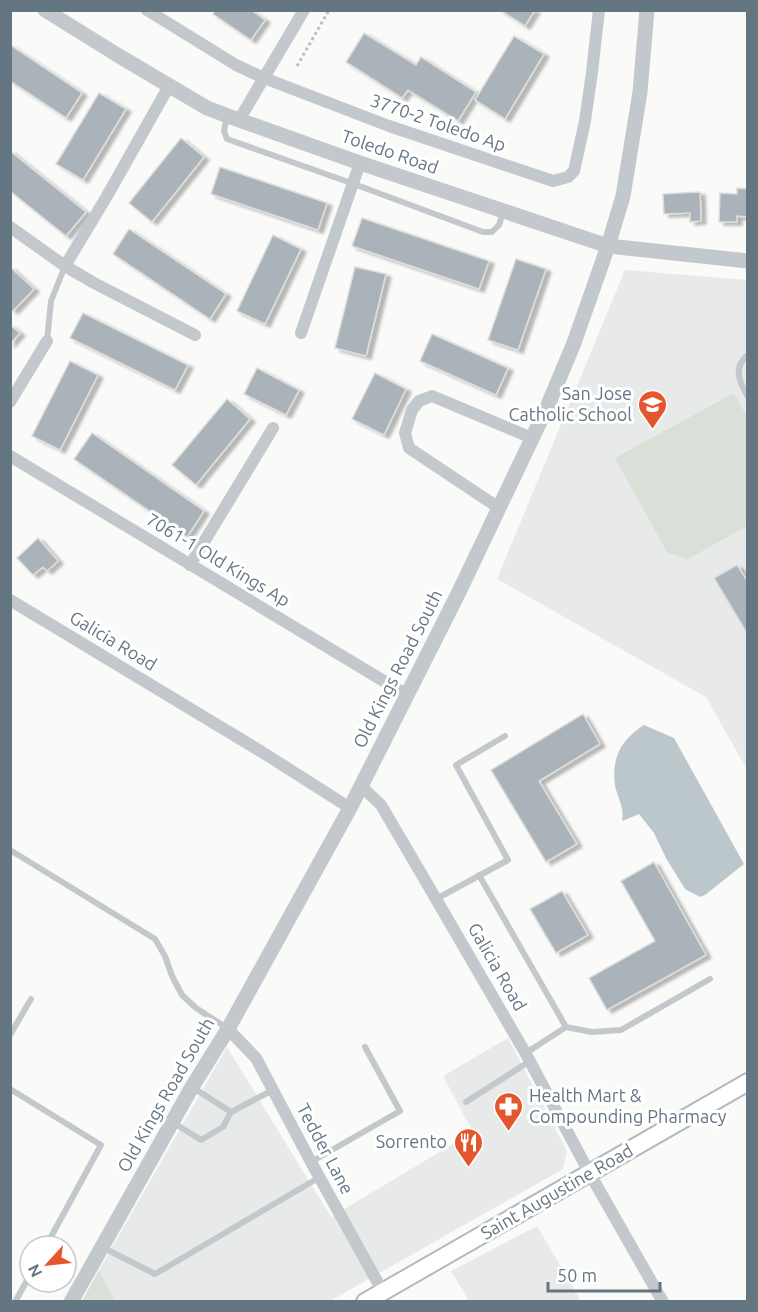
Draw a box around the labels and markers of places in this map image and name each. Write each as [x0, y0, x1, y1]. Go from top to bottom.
place label: San Jose Catholic School [508, 383, 632, 424]
school or university icon: San Jose Catholic School [637, 388, 669, 430]
place label: Health Mart & Compounding Pharmacy [529, 1085, 727, 1126]
pharmacy icon: Health Mart & Compounding Pharmacy [492, 1090, 524, 1132]
restaurant icon: Sorrento [452, 1126, 484, 1168]
place label: Sorrento [376, 1131, 447, 1151]

